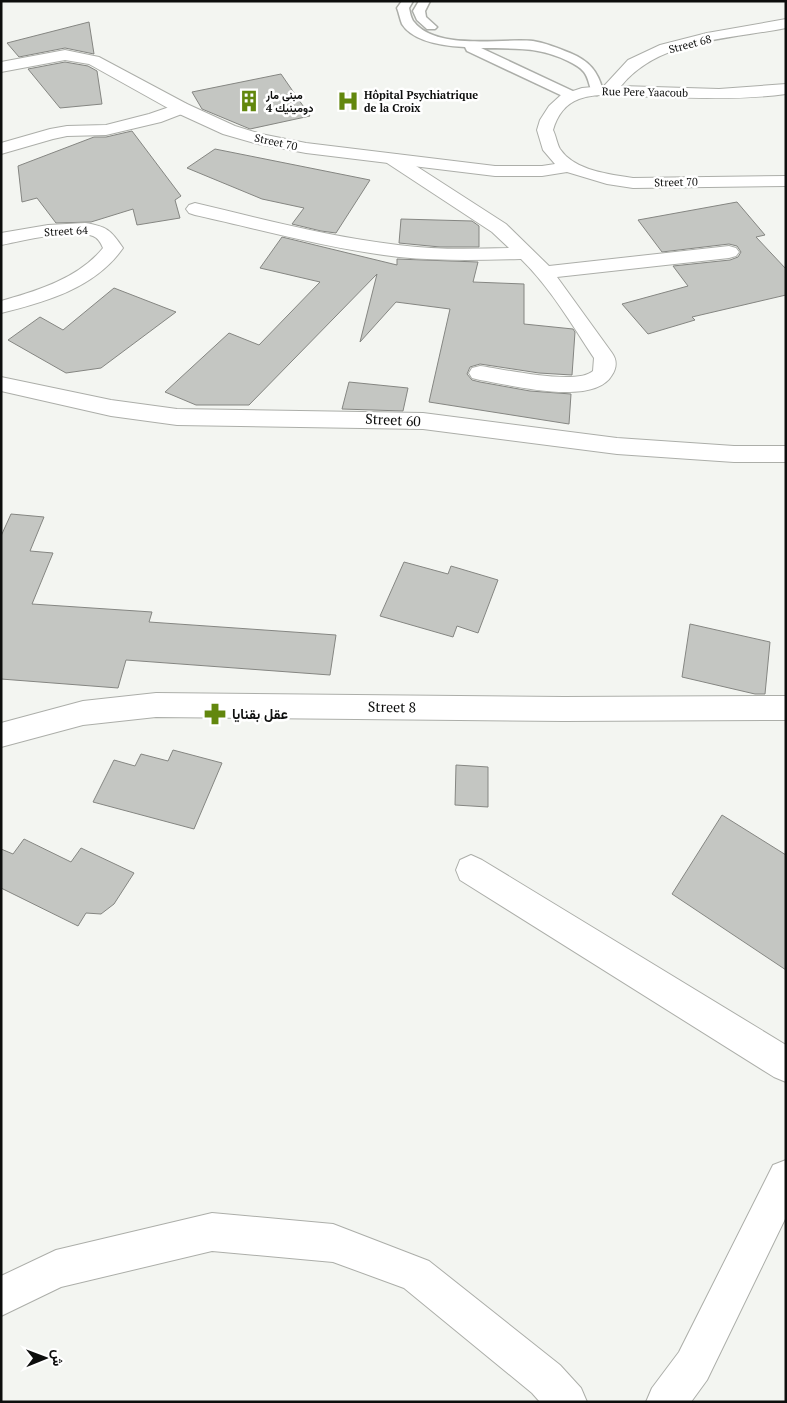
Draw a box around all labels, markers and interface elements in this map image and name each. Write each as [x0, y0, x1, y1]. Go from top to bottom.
street label: Street 68 [667, 32, 713, 56]
street label: Rue Pere Yaacoub [602, 84, 688, 100]
building icon: مبنى مار دومينيك 4 [236, 88, 262, 114]
place label: مبنى مار دومينيك 4 [265, 88, 314, 115]
hospital icon: Hôpital Psychiatrique de la Croix [335, 88, 361, 114]
place label: Hôpital Psychiatrique de la Croix [364, 88, 478, 115]
street label: Street 70 [253, 131, 299, 153]
street label: Street 70 [654, 175, 698, 189]
street label: Street 64 [44, 223, 88, 239]
street label: Street 60 [365, 409, 421, 430]
street label: Street 8 [368, 697, 416, 716]
pharmacy icon: عقل بقنايا [202, 701, 228, 727]
place label: عقل بقنايا [232, 704, 288, 723]
north arrow [20, 1333, 70, 1383]
text: ش [49, 1349, 68, 1367]

